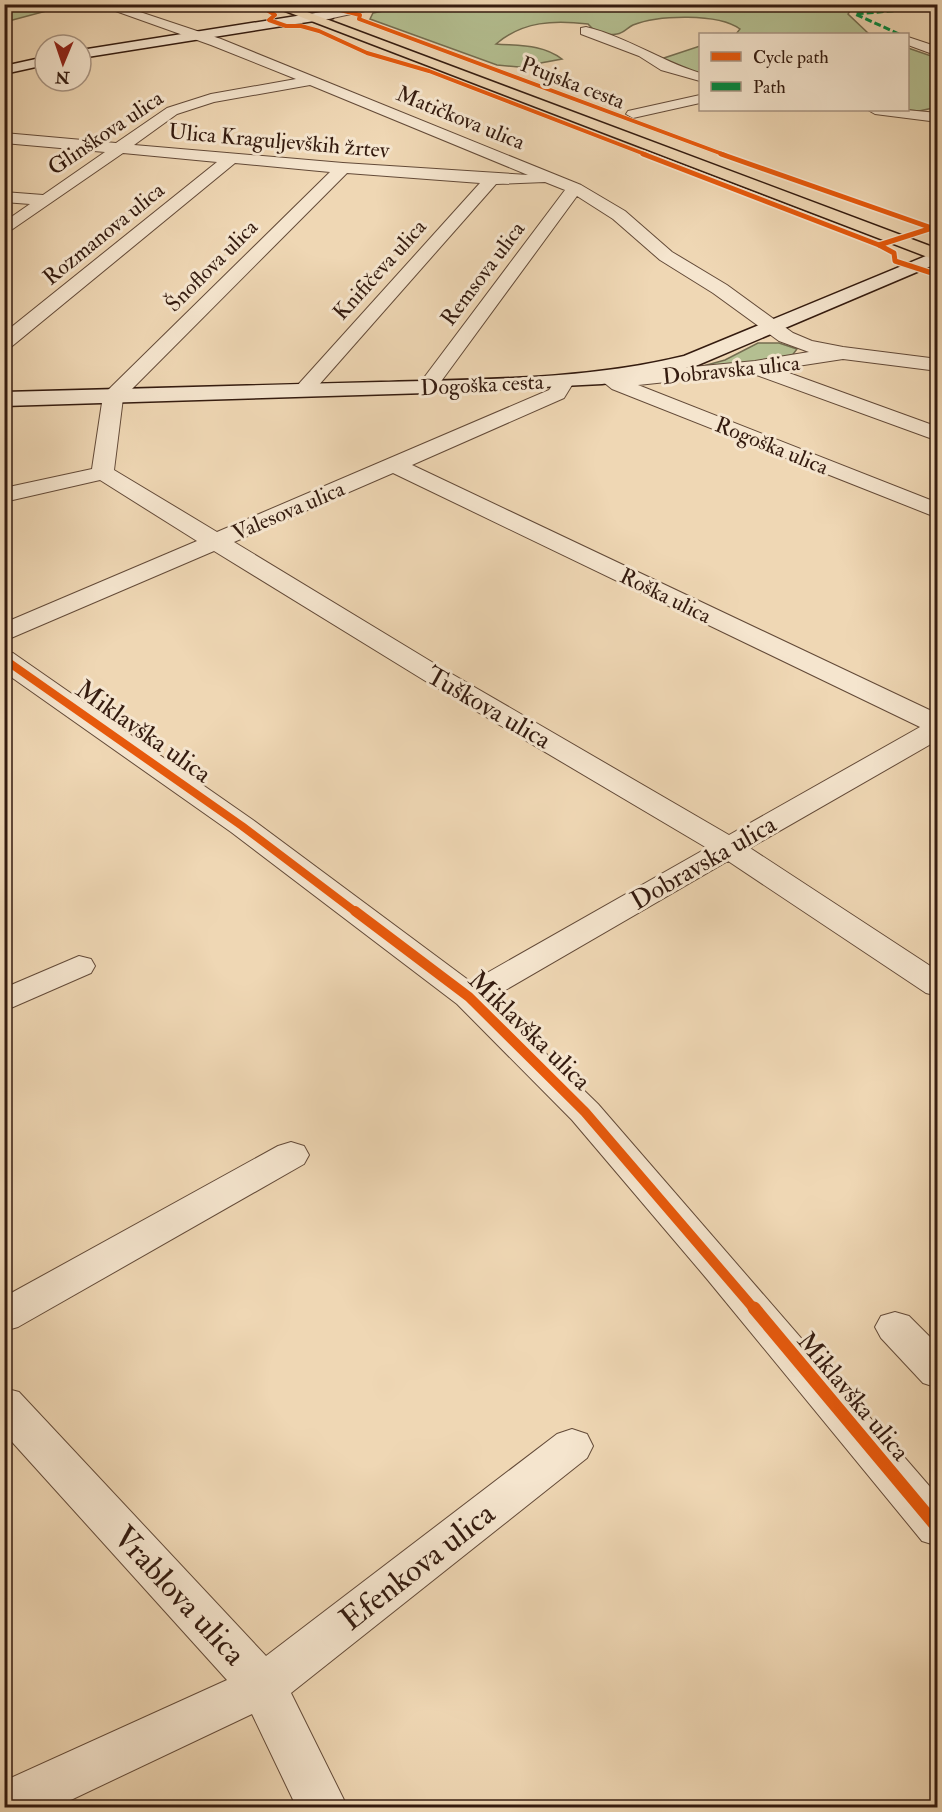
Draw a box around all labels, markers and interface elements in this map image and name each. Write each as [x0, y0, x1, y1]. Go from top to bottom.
north arrow [33, 33, 93, 93]
legend [699, 33, 909, 111]
text: Cycle path [753, 46, 829, 69]
street label: Ptujska cesta [516, 50, 630, 116]
text: N [54, 67, 71, 87]
text: Path [753, 76, 786, 99]
street label: Matičkova ulica [392, 79, 530, 157]
street label: Glinškova ulica [43, 83, 169, 182]
street label: Ulica Kraguljevških žrtev [167, 117, 391, 165]
street label: Rozmanova ulica [37, 176, 171, 291]
street label: Šnoflova ulica [159, 212, 265, 318]
street label: Knifičeva ulica [327, 213, 433, 326]
street label: Remsova ulica [434, 215, 532, 331]
street label: Dobravska ulica [661, 349, 802, 391]
street label: Dogoška cesta [420, 368, 545, 402]
street label: Rogoška ulica [711, 411, 833, 482]
street label: Valesova ulica [228, 474, 350, 547]
street label: Roška ulica [615, 562, 717, 630]
street label: Tuškova ulica [420, 659, 557, 757]
street label: Miklavška ulica [70, 673, 218, 790]
street label: Dobravska ulica [625, 808, 782, 917]
street label: Miklavška ulica [461, 964, 597, 1097]
street label: Miklavška ulica [790, 1326, 916, 1468]
street label: Efenkova ulica [332, 1493, 504, 1640]
street label: Vrablova ulica [104, 1517, 255, 1674]

